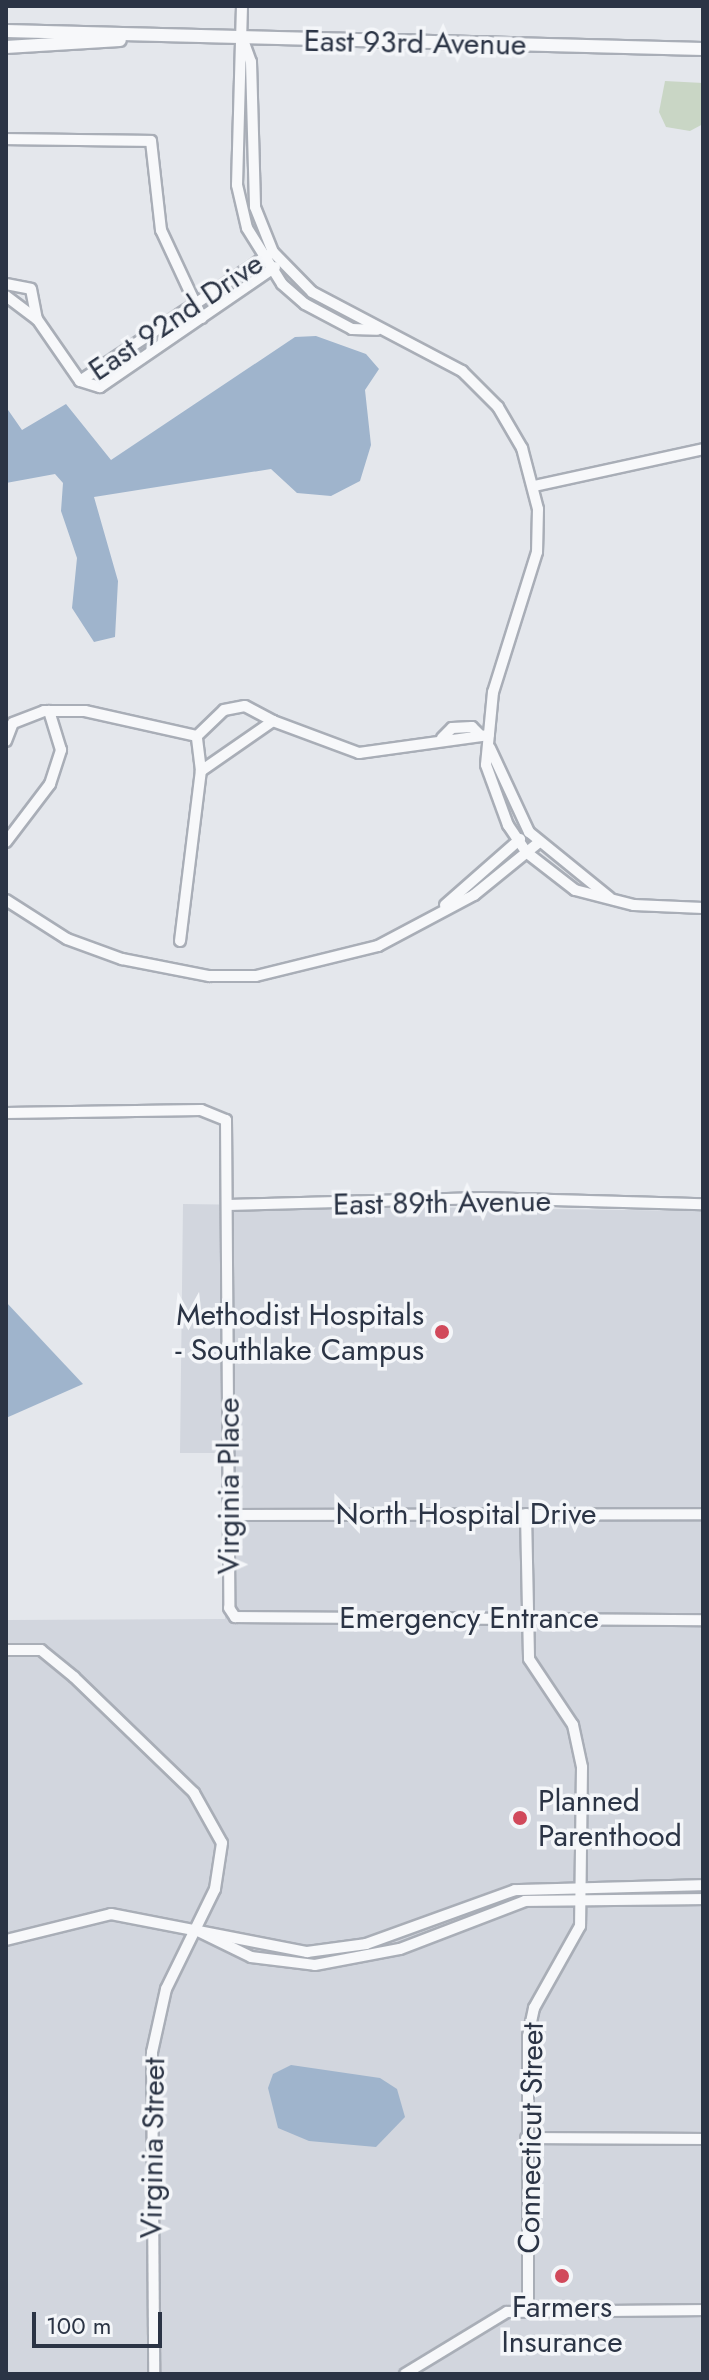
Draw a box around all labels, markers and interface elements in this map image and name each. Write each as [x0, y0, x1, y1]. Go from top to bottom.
street label: East 93rd Avenue [303, 23, 527, 63]
street label: East 92nd Drive [82, 246, 270, 388]
street label: East 89th Avenue [333, 1183, 551, 1223]
place label: Methodist Hospitals - Southlake Campus [175, 1297, 424, 1368]
marker: Methodist Hospitals - Southlake Campus [431, 1321, 453, 1343]
street label: Virginia Place [211, 1398, 247, 1574]
street label: North Hospital Drive [336, 1496, 596, 1532]
street label: Emergency Entrance [339, 1600, 599, 1636]
place label: Planned Parenthood [538, 1783, 682, 1854]
marker: Planned Parenthood [509, 1807, 531, 1829]
street label: Connecticut Street [511, 2022, 551, 2254]
street label: Virginia Street [133, 2057, 173, 2239]
marker: Farmers Insurance [553, 2267, 571, 2285]
place label: Farmers Insurance [501, 2289, 623, 2360]
scale bar [36, 2296, 166, 2346]
text: 100 m [46, 2308, 112, 2343]

